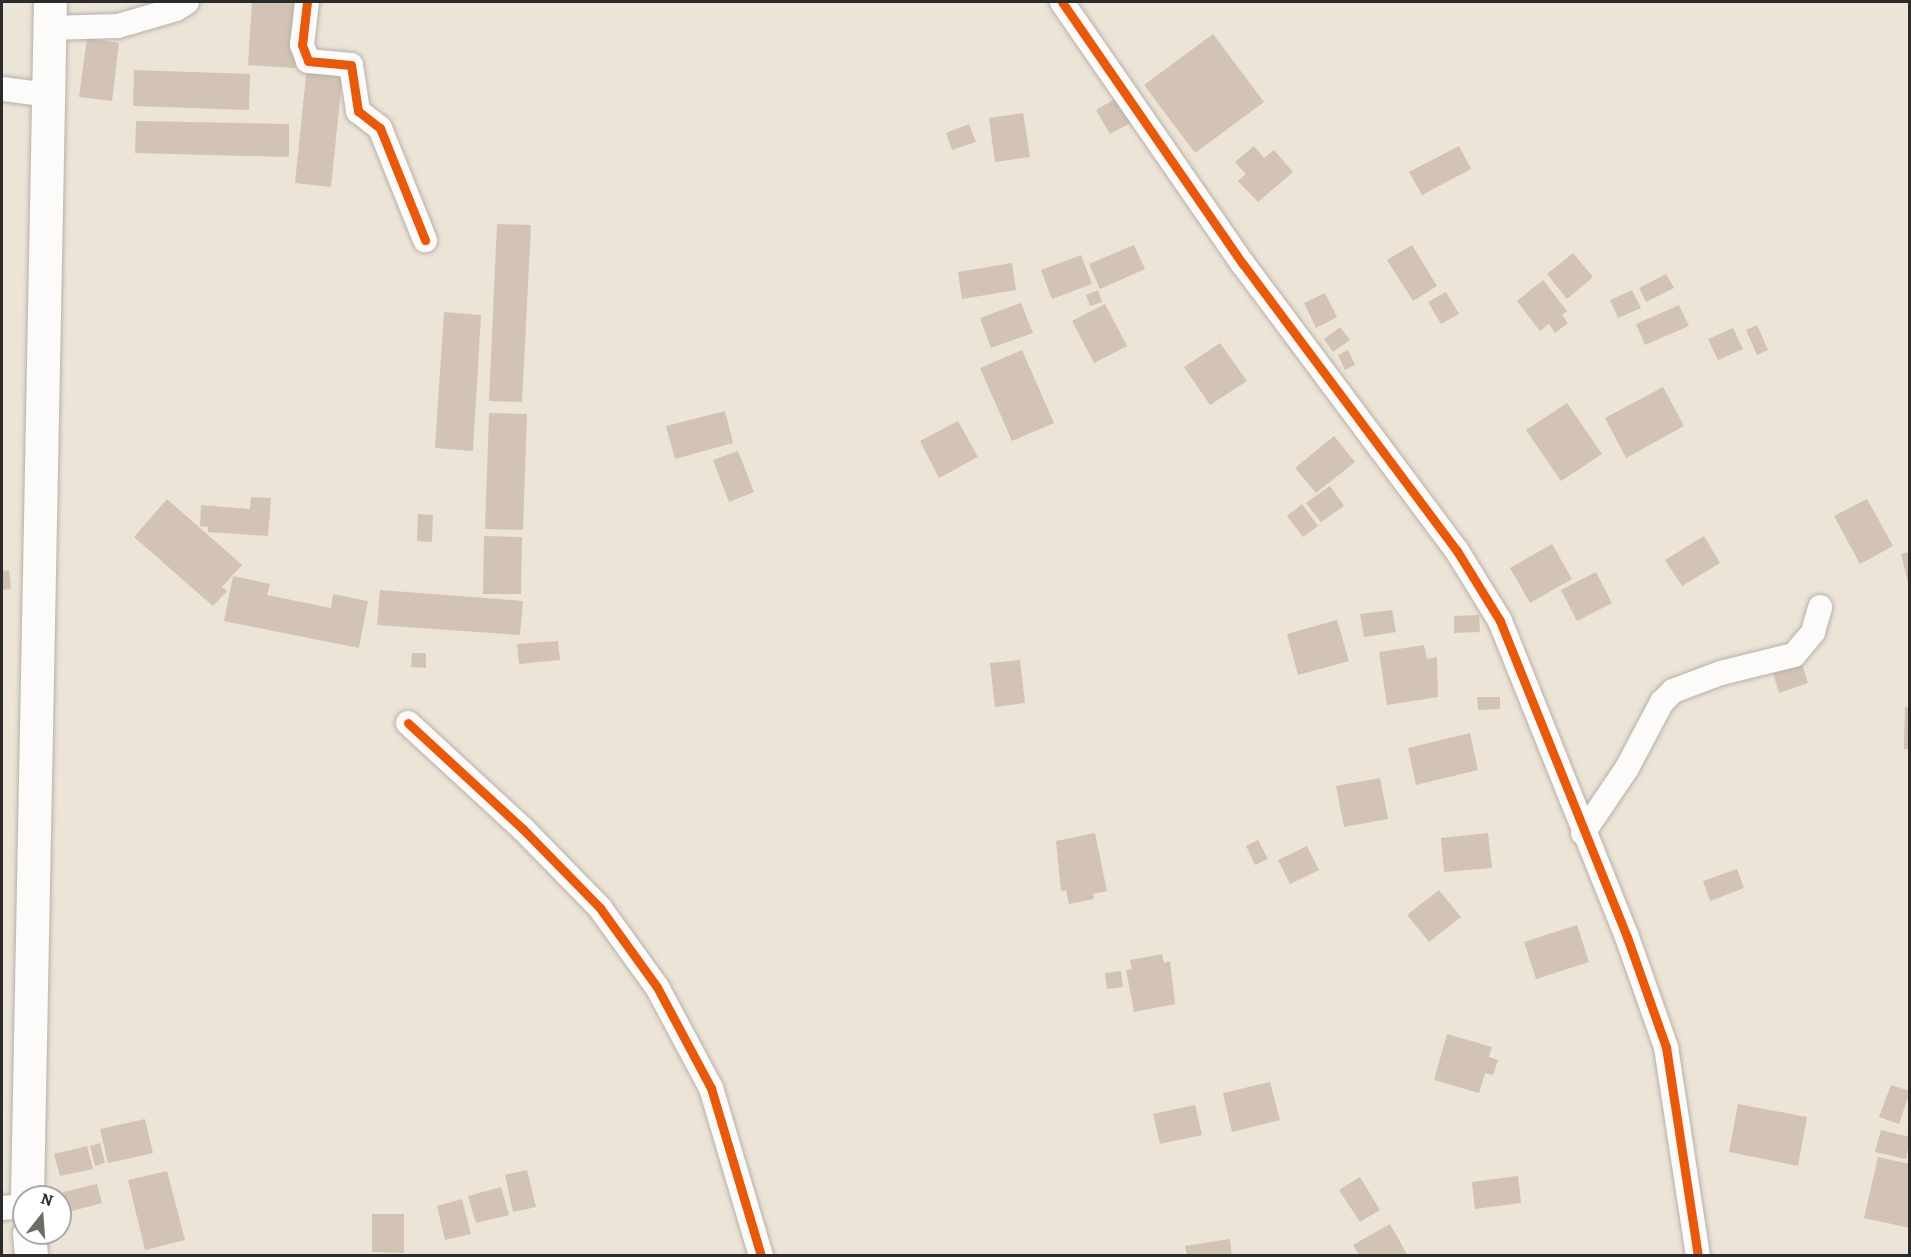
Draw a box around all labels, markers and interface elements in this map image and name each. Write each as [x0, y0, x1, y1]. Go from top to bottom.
north arrow [12, 1185, 72, 1245]
text: N [38, 1187, 55, 1212]

